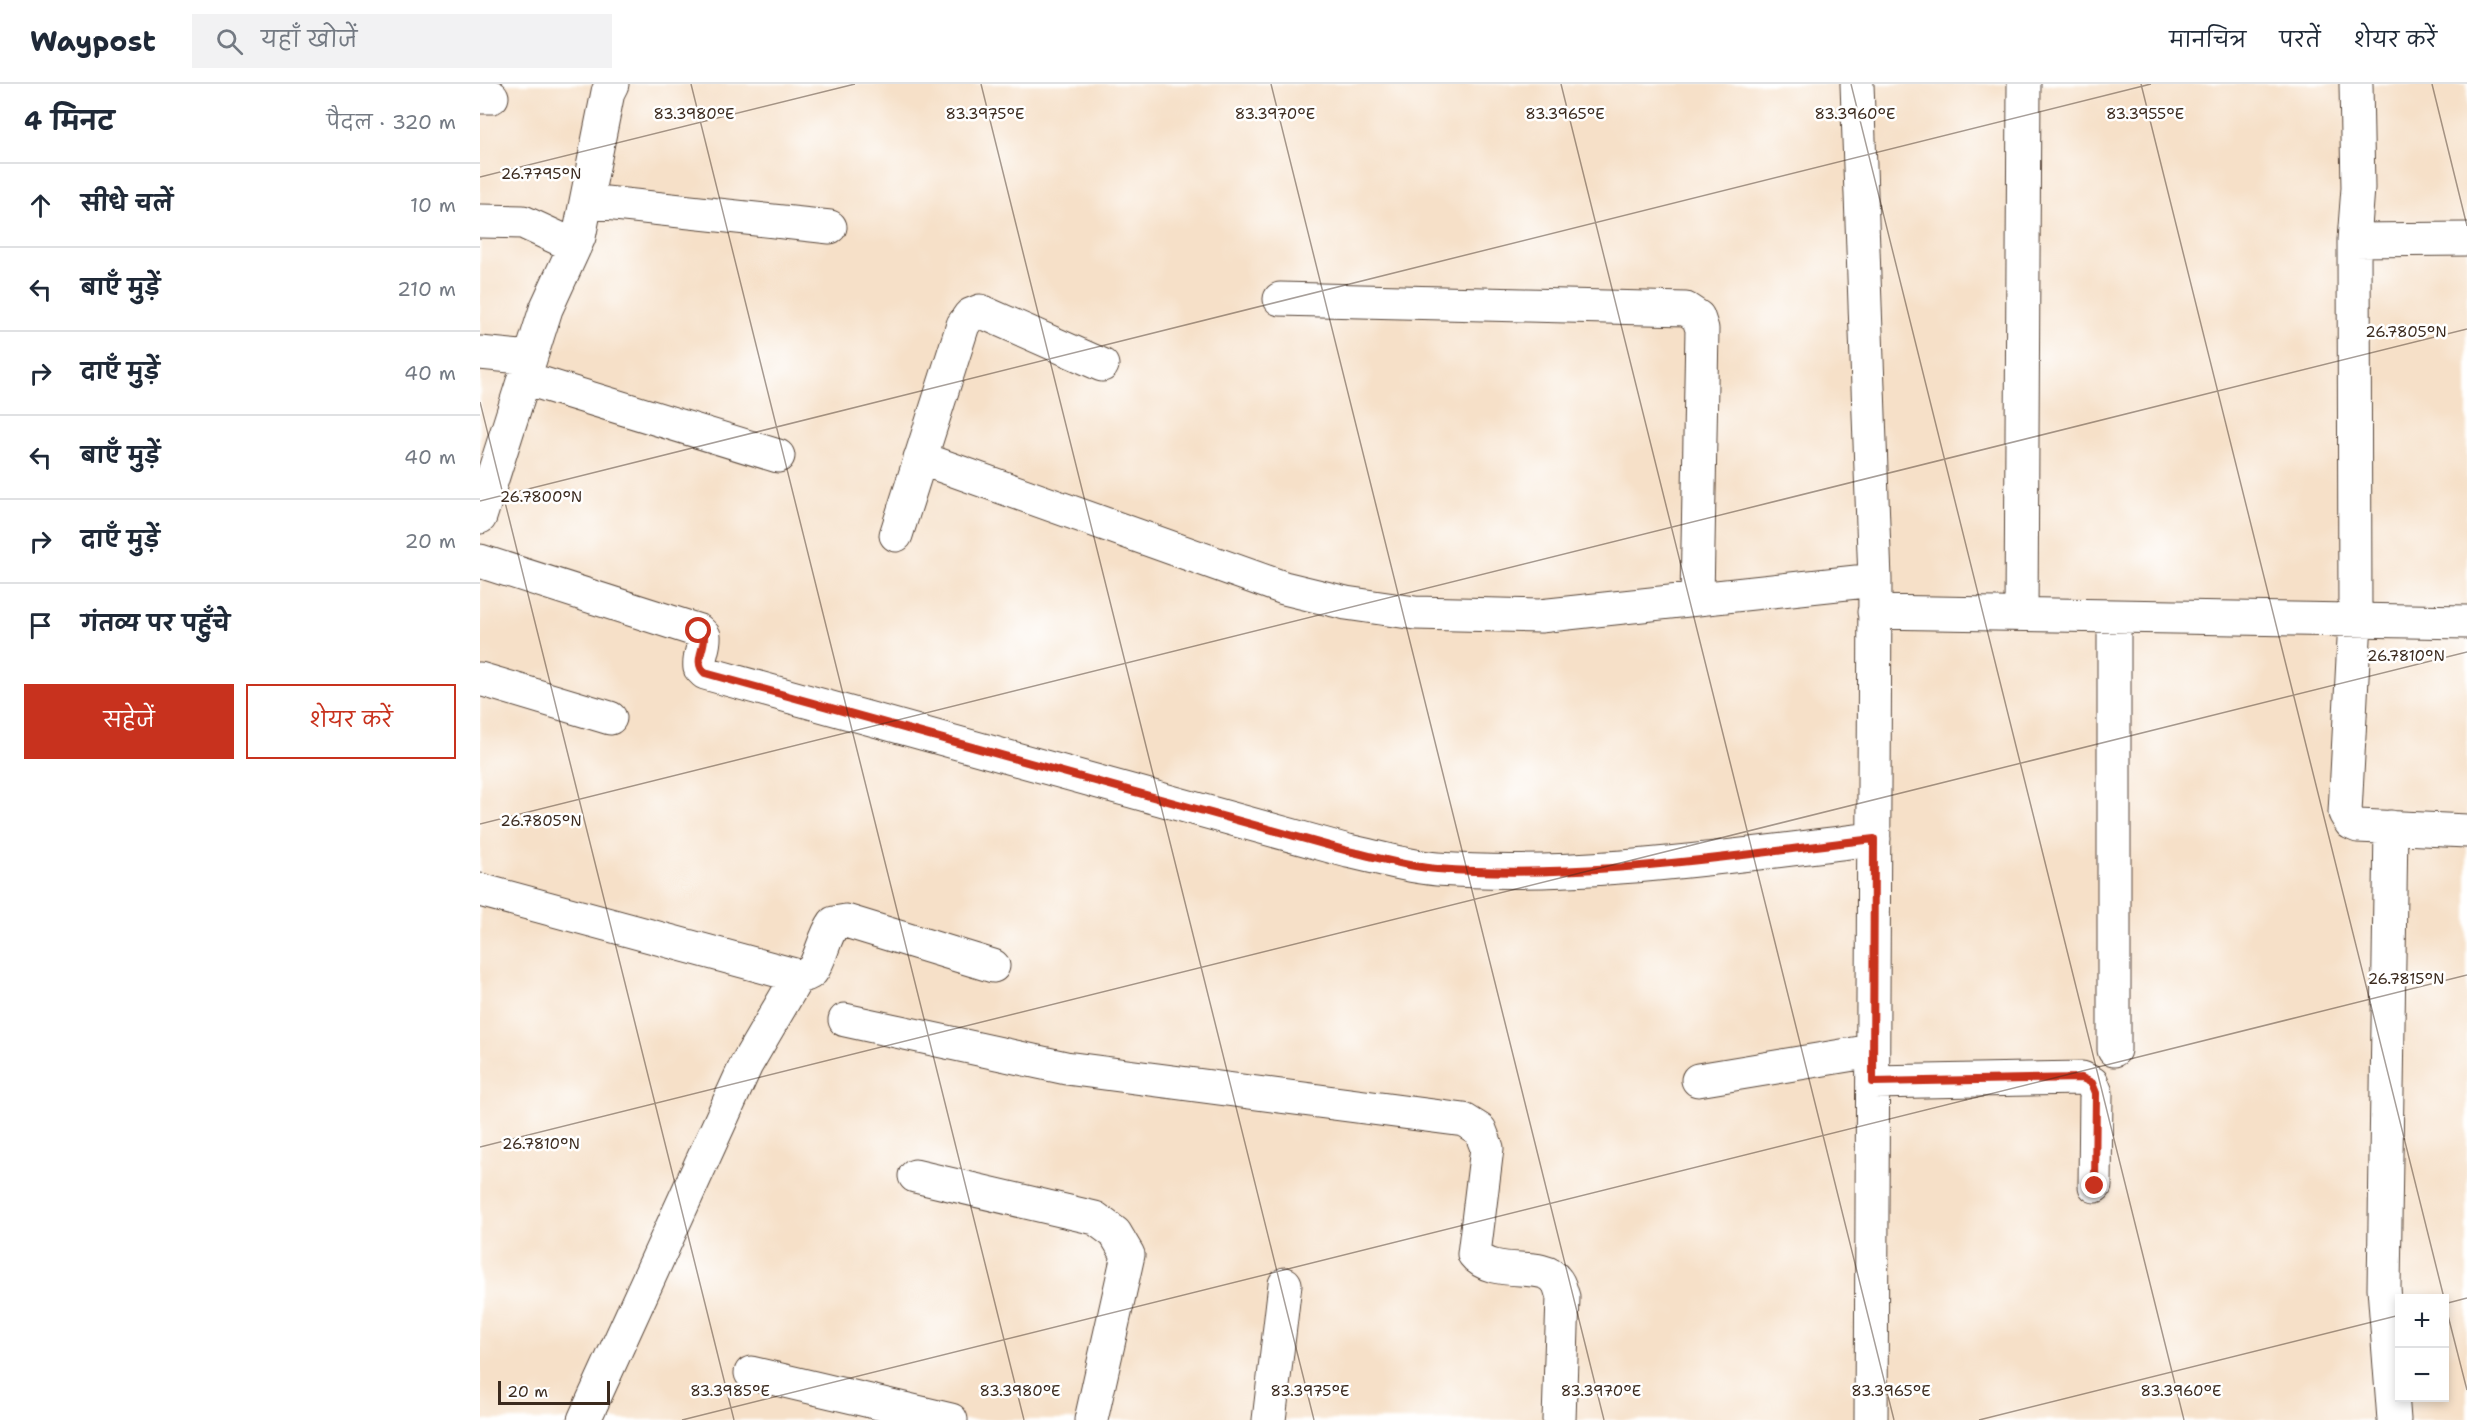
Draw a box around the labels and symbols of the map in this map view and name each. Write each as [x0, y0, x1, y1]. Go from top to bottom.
text: 83.3980°E [653, 104, 735, 124]
text: 83.3975°E [946, 104, 1024, 124]
text: 83.3970°E [1235, 104, 1315, 124]
text: 83.3965°E [1525, 104, 1605, 124]
text: 83.3960°E [1815, 104, 1895, 124]
text: 83.3955°E [2106, 104, 2184, 124]
text: 26.7795°N [501, 164, 581, 184]
text: 26.7805°N [2365, 322, 2447, 342]
text: 26.7800°N [500, 487, 582, 507]
route start [685, 617, 711, 643]
text: 26.7810°N [2367, 646, 2445, 666]
text: 26.7805°N [500, 811, 582, 831]
text: 26.7815°N [2368, 969, 2444, 989]
text: 26.7810°N [502, 1134, 580, 1154]
route end [2081, 1172, 2107, 1198]
scale bar [498, 1378, 610, 1406]
text: 83.3985°E [690, 1381, 770, 1401]
text: 83.3980°E [979, 1381, 1061, 1401]
text: 83.3975°E [1271, 1381, 1349, 1401]
text: 83.3970°E [1561, 1381, 1641, 1401]
text: 83.3965°E [1851, 1381, 1931, 1401]
text: 83.3960°E [2141, 1381, 2221, 1401]

